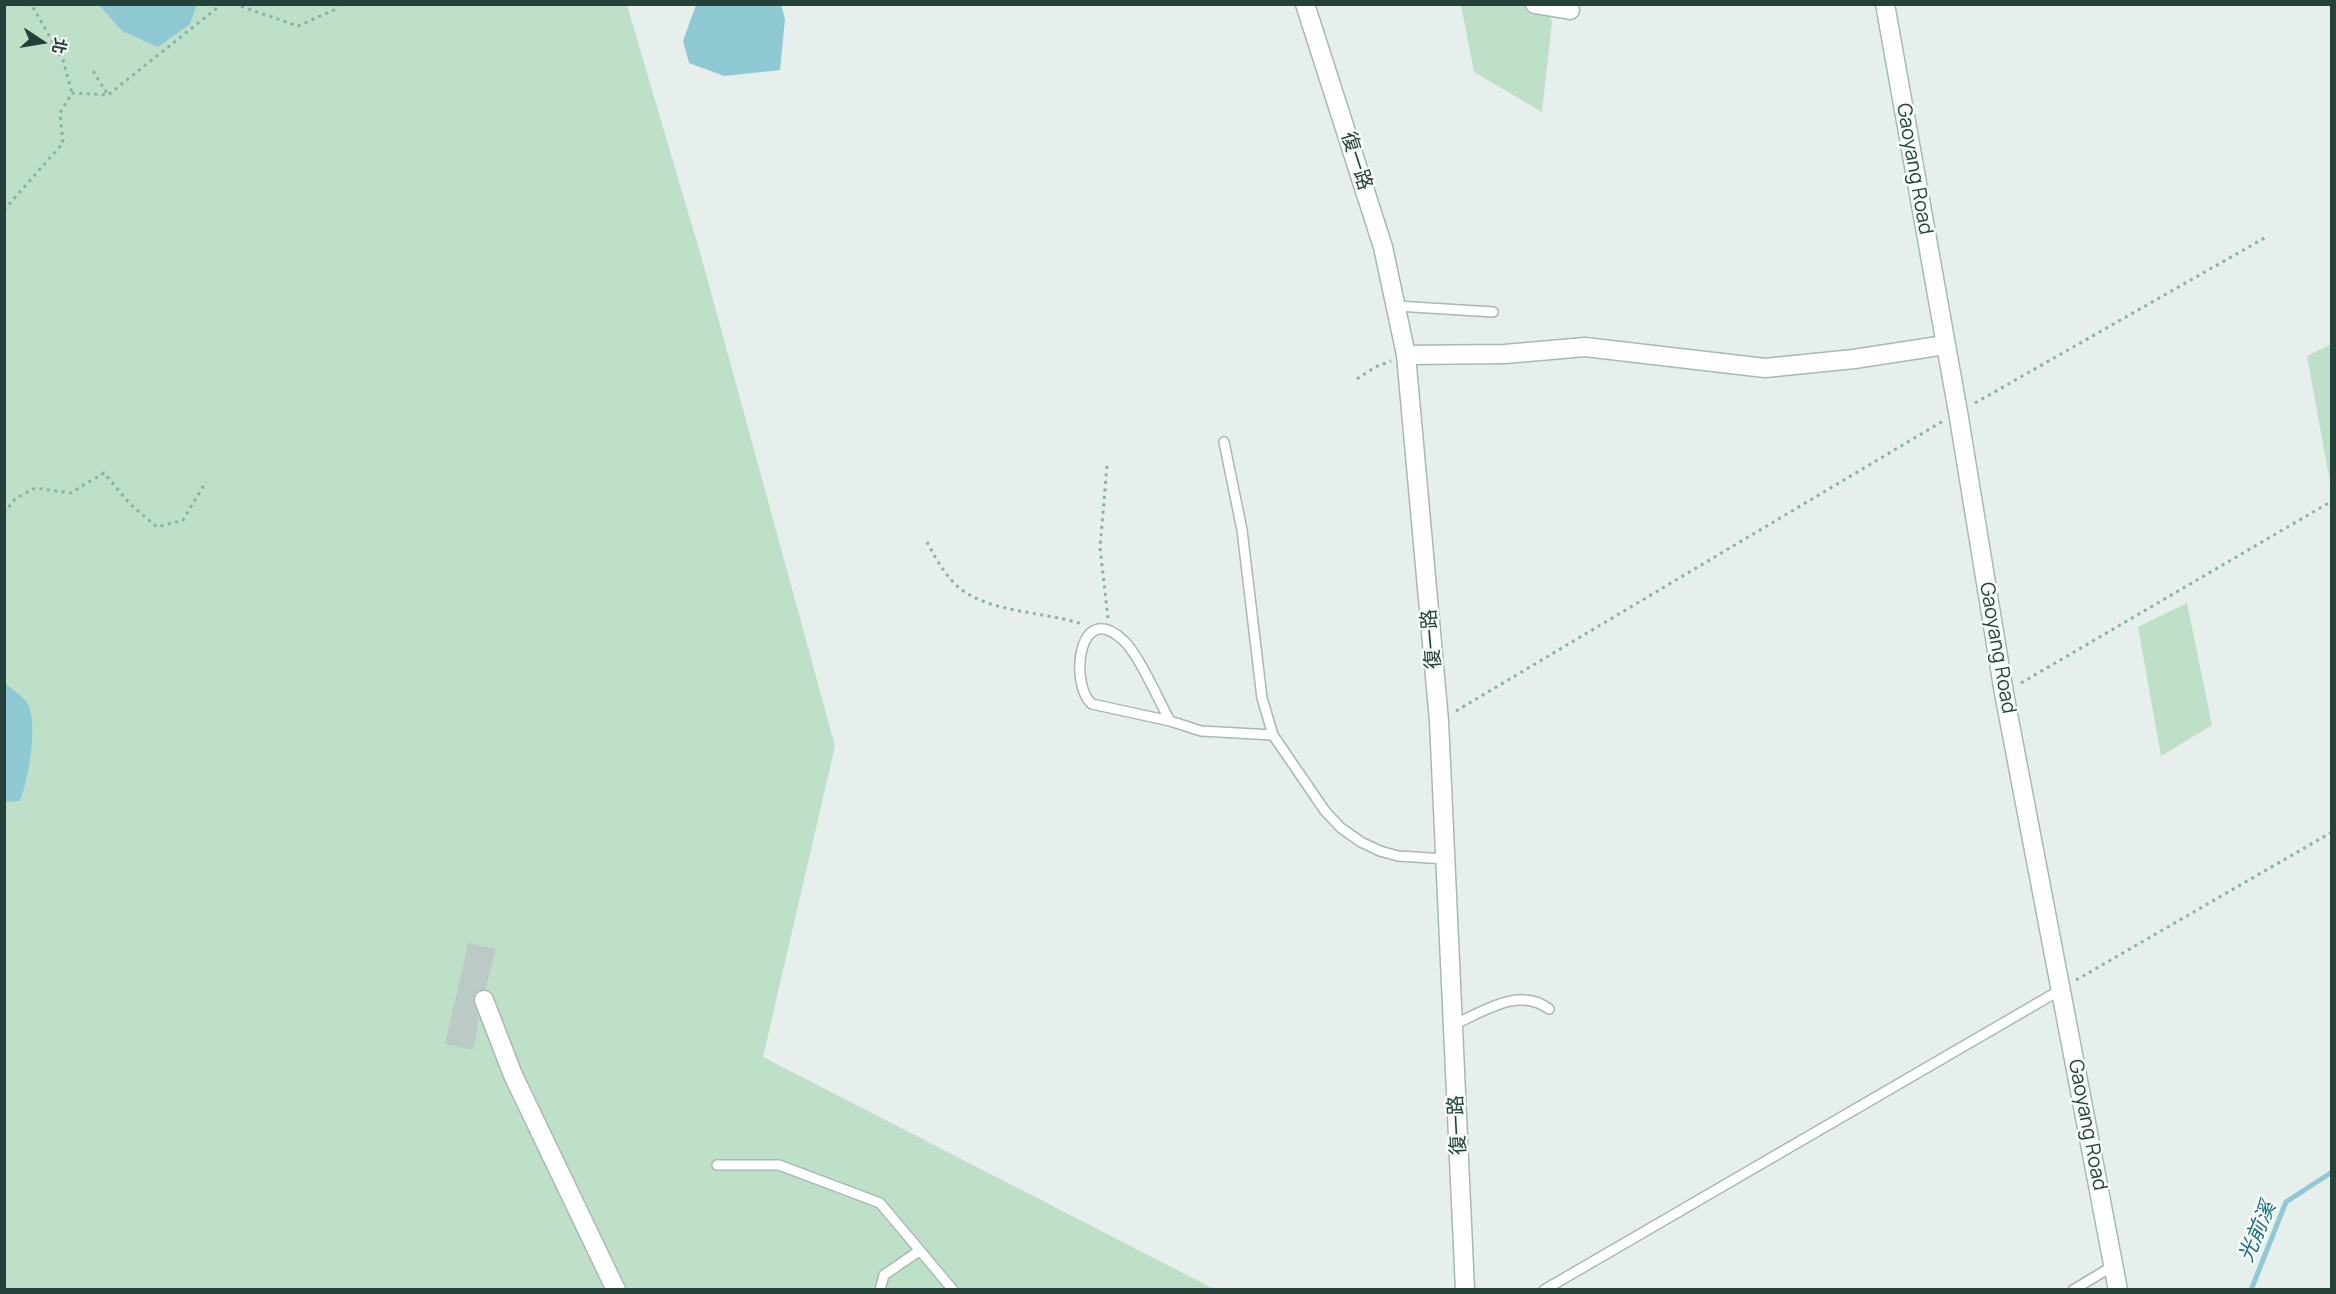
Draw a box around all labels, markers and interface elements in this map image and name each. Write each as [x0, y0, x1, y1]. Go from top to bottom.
north arrow [12, 12, 72, 72]
text: 北 [47, 36, 72, 56]
street label: Gaoyang Road [1891, 101, 1937, 237]
street label: 復一路 [1335, 129, 1377, 193]
street label: Gaoyang Road [1974, 580, 2020, 716]
street label: 復一路 [1417, 608, 1447, 670]
street label: Gaoyang Road [2063, 1057, 2111, 1193]
street label: 復一路 [1444, 1094, 1472, 1156]
water label: 光前溪 [2234, 1198, 2282, 1266]

